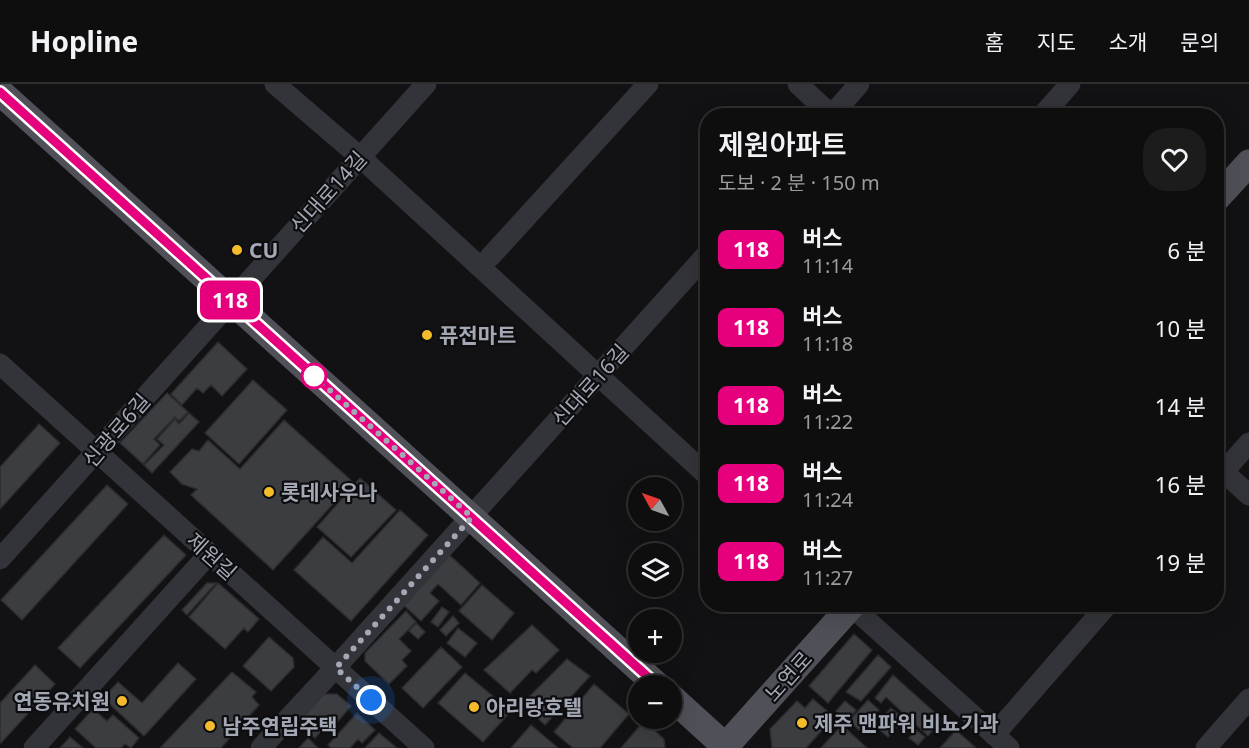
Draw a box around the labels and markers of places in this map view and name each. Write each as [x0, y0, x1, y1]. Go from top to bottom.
place label: CU [249, 236, 278, 264]
marker: CU [230, 243, 244, 257]
place label: 퓨전마트 [439, 321, 516, 349]
marker: 퓨전마트 [420, 328, 434, 342]
unlabelled marker [301, 363, 327, 389]
place label: 롯데사우나 [281, 478, 378, 506]
marker: 롯데사우나 [262, 485, 276, 499]
place label: 연동유치원 [13, 687, 110, 715]
place label: 아리랑호텔 [486, 693, 583, 721]
marker: 연동유치원 [115, 694, 129, 708]
marker: 아리랑호텔 [467, 700, 481, 714]
place label: 제주 맨파워 비뇨기과 [814, 709, 999, 737]
place label: 남주연립주택 [222, 712, 338, 740]
marker: 제주 맨파워 비뇨기과 [795, 716, 809, 730]
marker: 남주연립주택 [203, 719, 217, 733]

